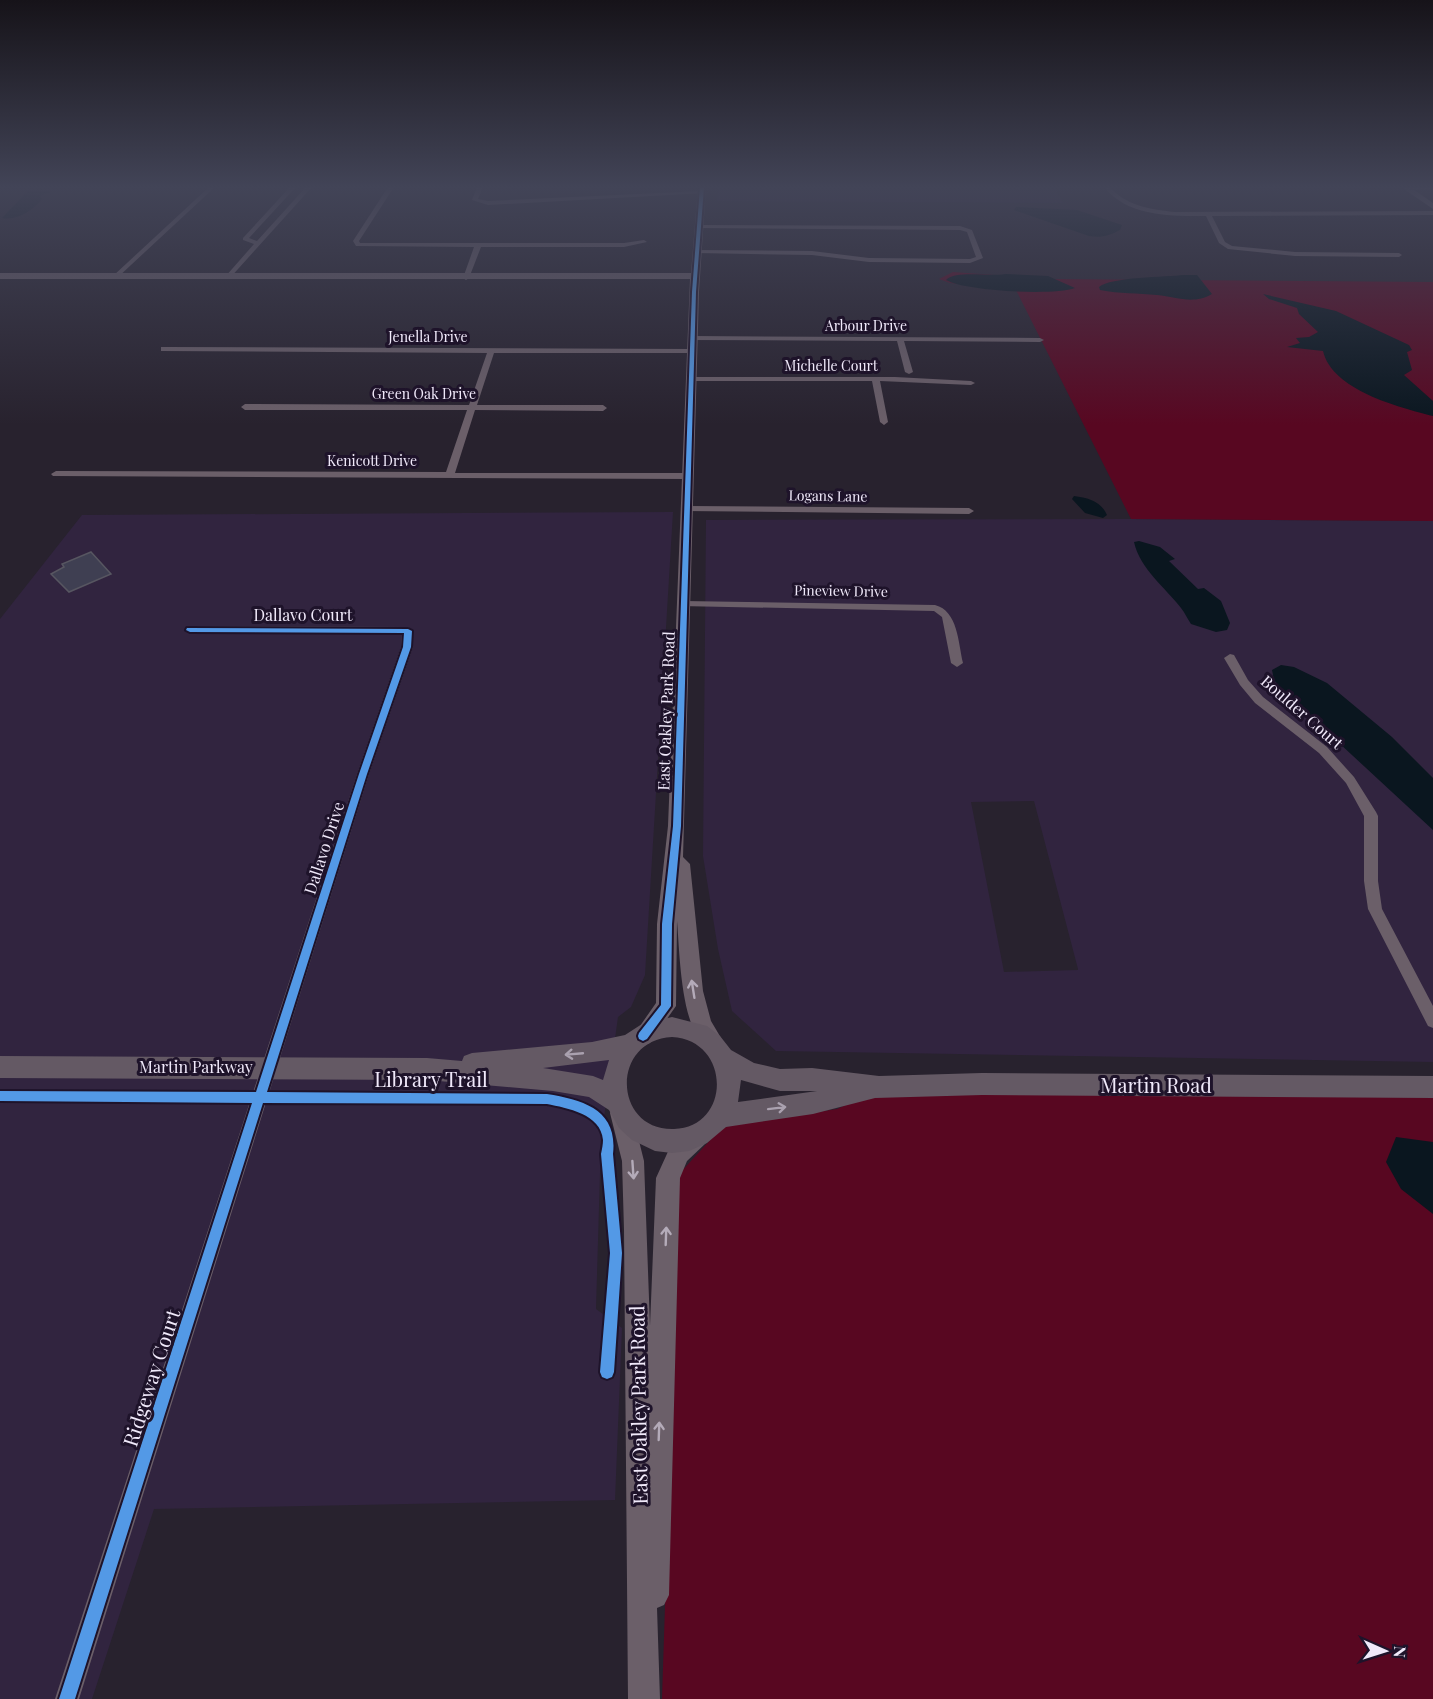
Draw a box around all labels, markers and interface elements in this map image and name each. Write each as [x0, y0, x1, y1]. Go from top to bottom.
street label: Arbour Drive [824, 316, 907, 335]
street label: Jenella Drive [387, 327, 468, 346]
street label: Michelle Court [784, 356, 879, 375]
street label: Green Oak Drive [372, 384, 476, 403]
street label: Kenicott Drive [327, 451, 417, 470]
street label: Logans Lane [788, 485, 868, 506]
street label: Pineview Drive [794, 580, 888, 601]
street label: Dallavo Court [254, 604, 353, 625]
street label: East Oakley Park Road [652, 631, 679, 791]
street label: Boulder Court [1257, 670, 1348, 753]
street label: Dallavo Drive [299, 799, 348, 897]
one-way arrow [688, 979, 699, 999]
one-way arrow [565, 1049, 585, 1060]
street label: Martin Parkway [139, 1056, 253, 1077]
street label: Library Trail [374, 1065, 488, 1092]
street label: Martin Road [1100, 1071, 1212, 1098]
one-way arrow [766, 1102, 786, 1113]
one-way arrow [628, 1159, 639, 1179]
one-way arrow [660, 1226, 672, 1246]
street label: Ridgeway Court [116, 1305, 186, 1450]
street label: East Oakley Park Road [622, 1305, 653, 1505]
one-way arrow [654, 1421, 665, 1441]
north arrow [1355, 1621, 1415, 1681]
text: N [1390, 1645, 1411, 1659]

